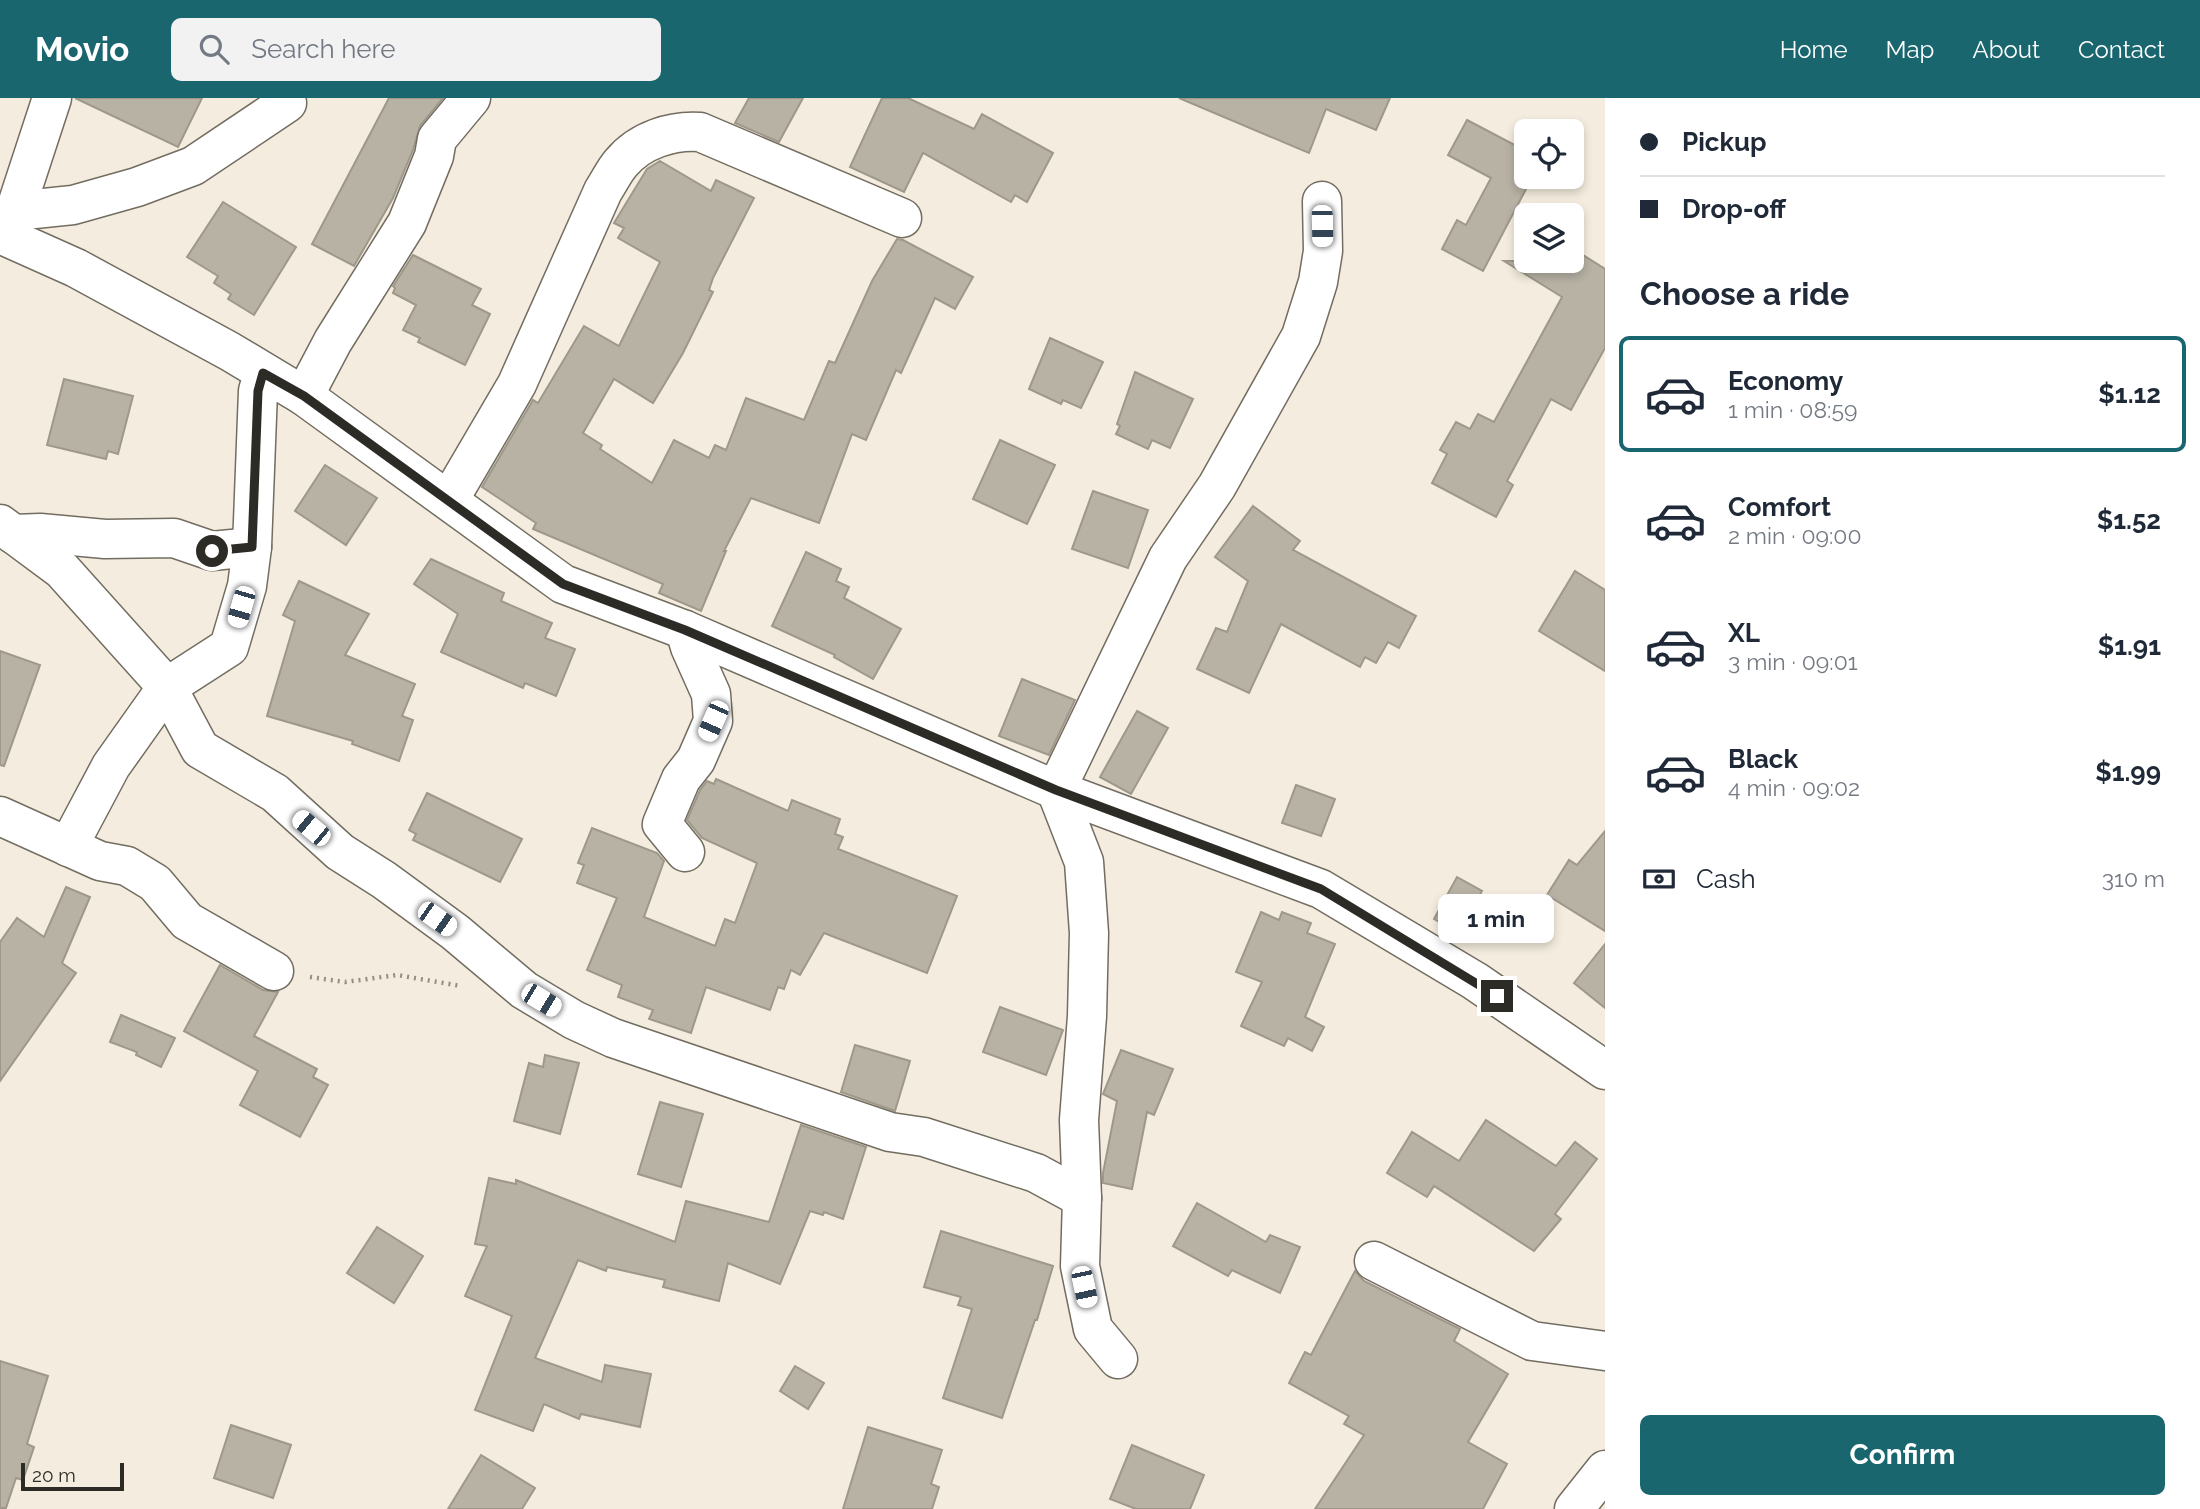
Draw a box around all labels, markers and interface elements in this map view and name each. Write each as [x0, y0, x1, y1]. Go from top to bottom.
search box [171, 18, 661, 81]
text: Movio [35, 30, 129, 69]
icon: search [195, 30, 233, 68]
text: Search here [251, 34, 396, 64]
text: Home [1780, 35, 1848, 64]
text: Map [1886, 35, 1934, 64]
text: About [1972, 35, 2040, 64]
text: Contact [2078, 35, 2165, 64]
map controls [1514, 119, 1584, 273]
button: locate [1514, 119, 1584, 189]
text: Pickup [1682, 127, 1767, 157]
text: Drop-off [1682, 194, 1786, 224]
button: layers [1514, 203, 1584, 273]
car [1312, 205, 1333, 247]
text: Choose a ride [1640, 275, 1849, 312]
icon: car [1644, 363, 1707, 426]
text: Economy [1728, 366, 1843, 396]
text: $1.12 [2098, 379, 2161, 409]
text: 1 min · 08:59 [1728, 396, 1857, 423]
icon: car [1644, 489, 1707, 552]
text: Comfort [1728, 492, 1831, 522]
text: $1.52 [2097, 505, 2161, 535]
text: 2 min · 09:00 [1728, 522, 1862, 549]
route start [196, 535, 228, 567]
car [226, 584, 257, 630]
icon: car [1644, 615, 1707, 678]
text: XL [1728, 618, 1760, 648]
text: $1.91 [2098, 631, 2161, 661]
text: 3 min · 09:01 [1728, 648, 1858, 675]
car [695, 698, 732, 744]
icon: car [1644, 741, 1707, 804]
text: Black [1728, 744, 1798, 774]
text: $1.99 [2095, 757, 2161, 787]
text: 4 min · 09:02 [1728, 774, 1860, 801]
car [289, 806, 334, 850]
icon: cash [1640, 860, 1678, 898]
text: Cash [1696, 864, 1756, 894]
text: 310 m [2102, 865, 2165, 892]
callout: 1 min [1439, 894, 1555, 944]
car [414, 898, 461, 940]
text: 1 min [1467, 905, 1525, 932]
car [518, 980, 565, 1020]
route end [1481, 980, 1513, 1012]
car [1070, 1264, 1099, 1310]
button: Confirm [1640, 1415, 2165, 1495]
scale bar [21, 1460, 124, 1492]
text: 20 m [32, 1464, 76, 1486]

